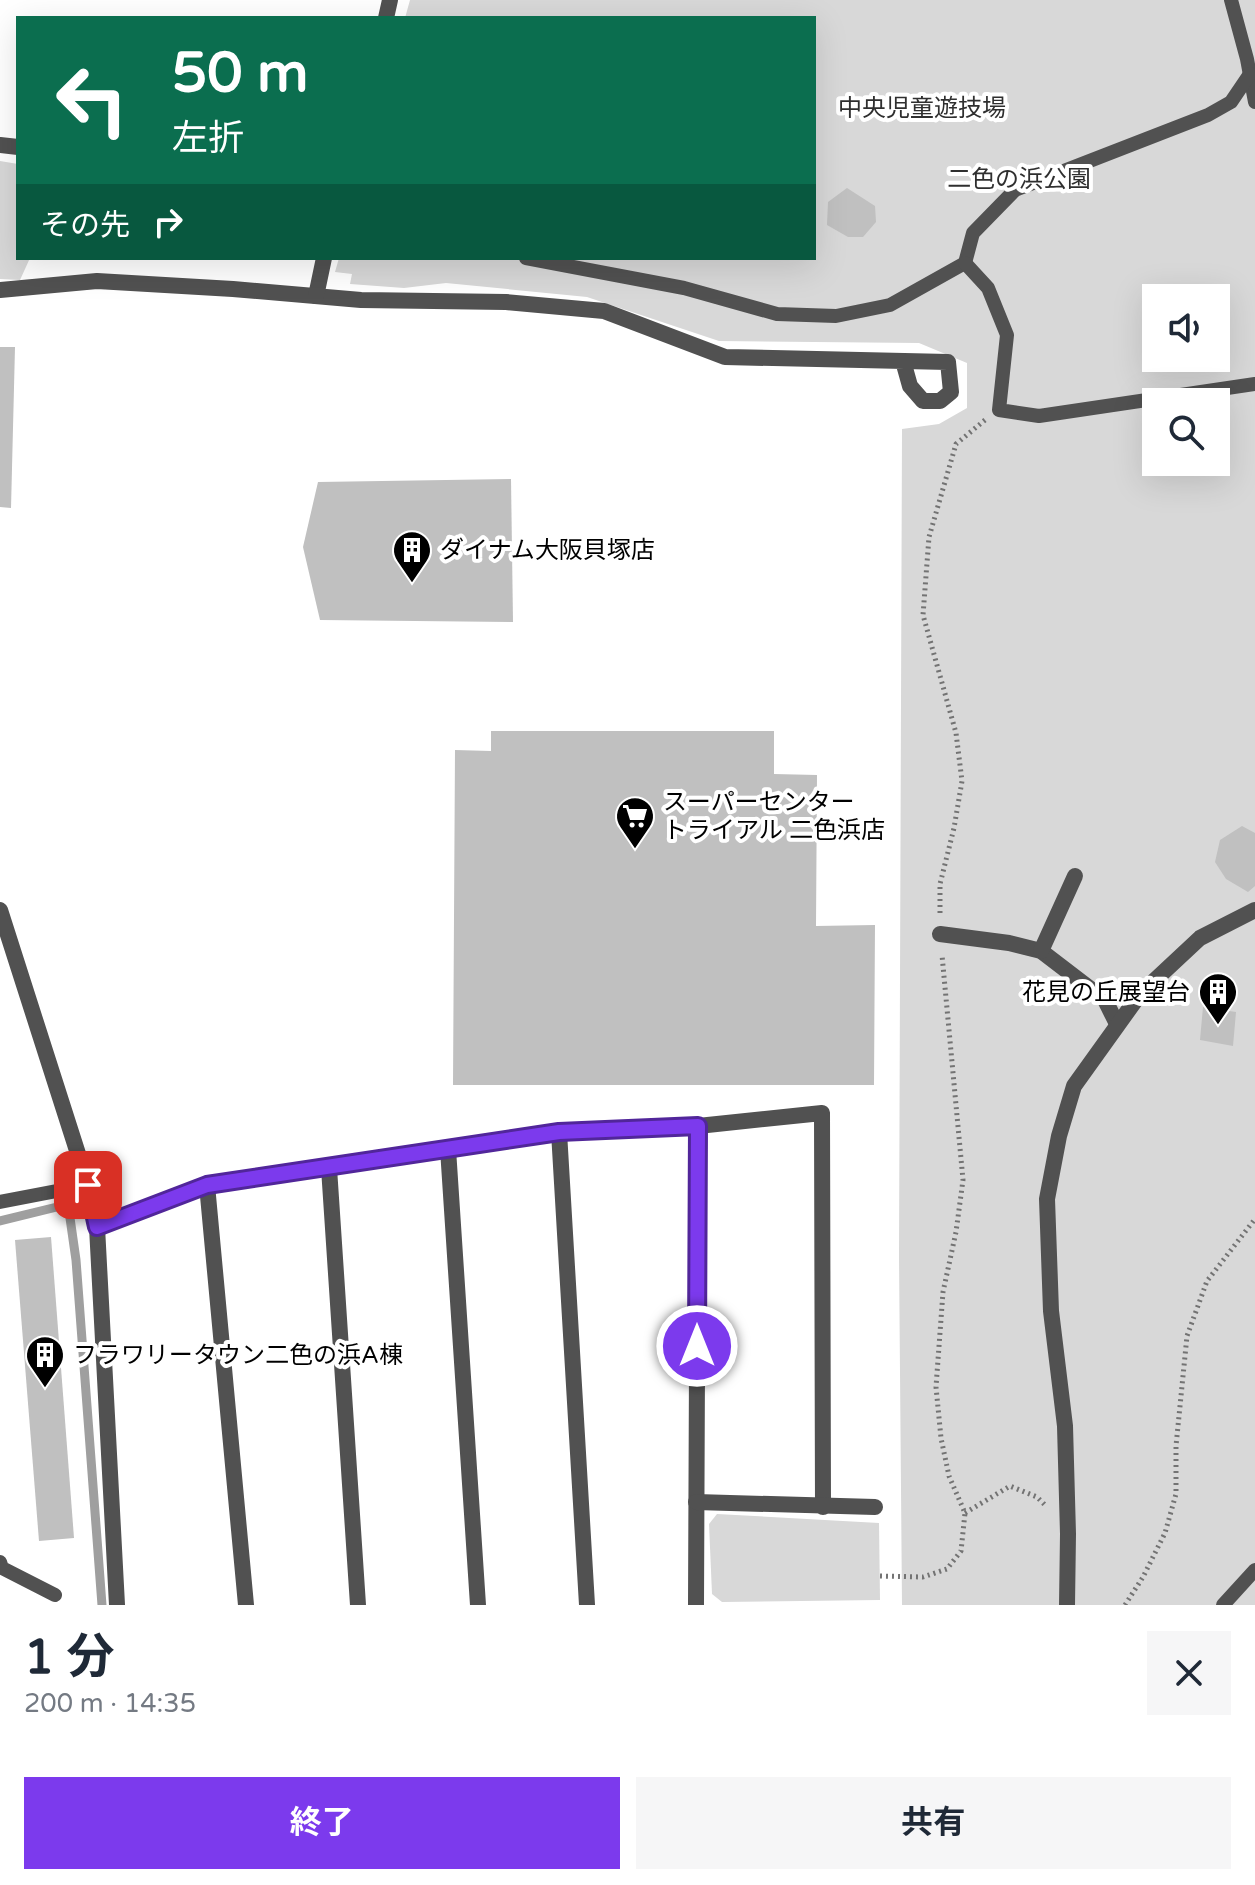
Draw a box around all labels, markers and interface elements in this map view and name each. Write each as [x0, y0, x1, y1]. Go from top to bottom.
text: 50 m [172, 40, 308, 107]
icon: left [40, 48, 144, 152]
park label: 中央児童遊技場 [838, 94, 1006, 123]
text: 左折 [172, 117, 244, 160]
park label: 二色の浜公園 [947, 165, 1091, 194]
icon: right [146, 200, 190, 244]
text: その先 [40, 207, 130, 244]
map controls [1142, 284, 1230, 476]
button: sound [1142, 284, 1230, 372]
button: search [1142, 388, 1230, 476]
building icon: ダイナム大阪貝塚店 [391, 529, 433, 584]
place label: ダイナム大阪貝塚店 [440, 536, 655, 565]
place label: スーパーセンター トライアル 二色浜店 [663, 788, 885, 845]
supermarket icon: スーパーセンター トライアル 二色浜店 [614, 795, 656, 850]
building icon: 花見の丘展望台 [1197, 971, 1239, 1026]
place label: 花見の丘展望台 [1022, 978, 1190, 1007]
pin [54, 1151, 122, 1219]
icon: arrive [66, 1163, 110, 1207]
position arrow [655, 1304, 739, 1388]
building icon: フラワリータウン二色の浜A棟 [24, 1334, 66, 1389]
place label: フラワリータウン二色の浜A棟 [73, 1341, 403, 1370]
text: 1 分 [24, 1629, 115, 1687]
button: close [1147, 1631, 1231, 1715]
text: 200 m · 14:35 [24, 1688, 196, 1719]
button: 終了 [24, 1777, 620, 1869]
button: 共有 [636, 1777, 1231, 1869]

